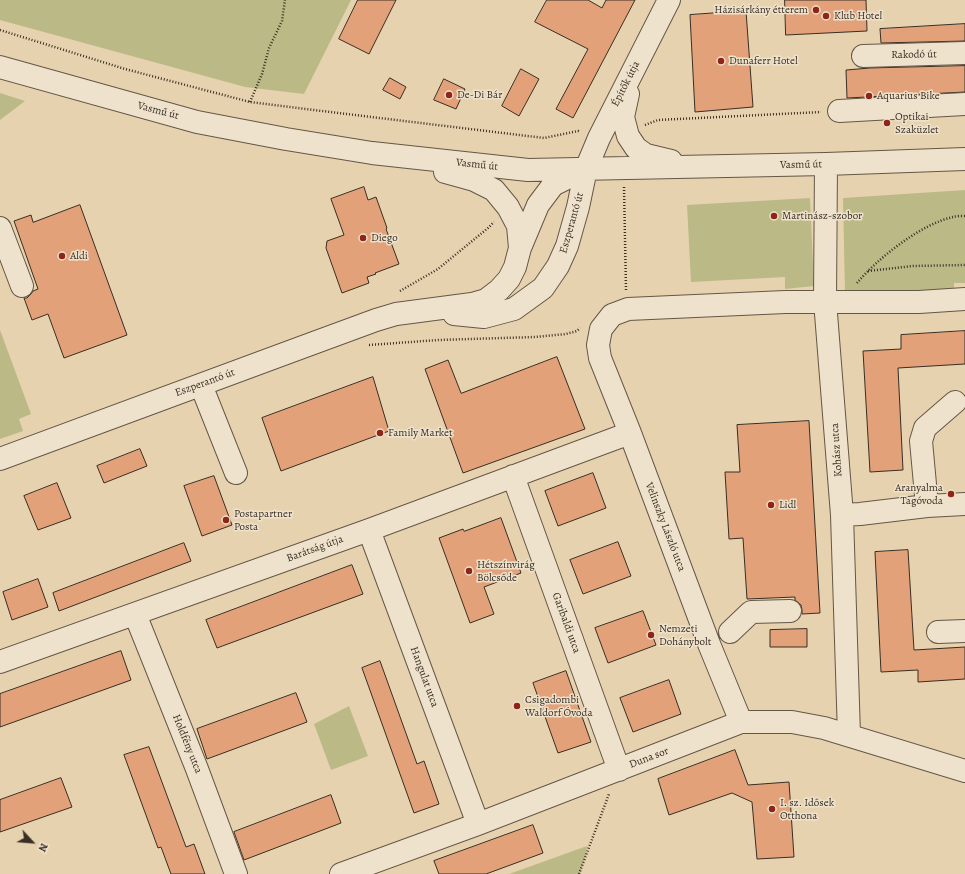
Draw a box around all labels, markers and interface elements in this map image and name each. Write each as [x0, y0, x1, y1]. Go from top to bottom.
place label: Házisárkány étterem [714, 3, 808, 17]
marker: Házisárkány étterem [811, 5, 821, 15]
place label: Klub Hotel [834, 9, 882, 23]
marker: Klub Hotel [821, 11, 831, 21]
street label: Rakodó út [891, 48, 937, 62]
place label: Dunaferr Hotel [729, 54, 798, 68]
marker: Dunaferr Hotel [716, 56, 726, 66]
street label: Építők útja [609, 59, 643, 109]
place label: De-Di Bár [457, 88, 502, 102]
place label: Aquarius Bike [877, 89, 940, 103]
marker: De-Di Bár [444, 90, 454, 100]
marker: Aquarius Bike [864, 91, 874, 101]
street label: Vasmű út [136, 99, 180, 123]
place label: Optikai Szaküzlet [895, 110, 939, 136]
marker: Optikai Szaküzlet [882, 118, 892, 128]
street label: Vasmű út [455, 156, 499, 174]
street label: Vasmű út [780, 158, 822, 172]
street label: Eszperantó út [557, 191, 587, 255]
place label: Martinász-szobor [782, 209, 862, 223]
marker: Martinász-szobor [769, 211, 779, 221]
place label: Diego [371, 231, 398, 245]
marker: Diego [358, 233, 368, 243]
place label: Aldi [70, 249, 88, 263]
marker: Aldi [57, 251, 67, 261]
street label: Eszperantó út [173, 366, 237, 400]
street label: Kohász utca [829, 423, 845, 477]
place label: Family Market [388, 426, 453, 440]
marker: Family Market [375, 428, 385, 438]
street label: Velinszky László utca [642, 481, 688, 573]
place label: Aranyalma Tagóvoda [895, 481, 943, 507]
marker: Aranyalma Tagóvoda [946, 489, 956, 499]
place label: Lidl [779, 498, 796, 512]
marker: Lidl [766, 500, 776, 510]
place label: Postapartner Posta [234, 507, 292, 533]
marker: Postapartner Posta [221, 515, 231, 525]
street label: Barátság útja [285, 533, 345, 565]
place label: Hétszínvirág Bölcsőde [477, 558, 535, 584]
marker: Hétszínvirág Bölcsőde [464, 566, 474, 576]
street label: Garibaldi utca [549, 591, 583, 655]
place label: Nemzeti Dohánybolt [659, 622, 711, 648]
marker: Nemzeti Dohánybolt [646, 630, 656, 640]
street label: Hangulat utca [407, 645, 441, 709]
place label: Csigadombi Waldorf Óvoda [525, 693, 593, 719]
marker: Csigadombi Waldorf Óvoda [512, 701, 522, 711]
street label: Holdfény utca [169, 712, 205, 776]
street label: Duna sor [627, 744, 671, 772]
place label: I. sz. Idősek Otthona [780, 796, 834, 822]
marker: I. sz. Idősek Otthona [767, 804, 777, 814]
north arrow [12, 822, 52, 862]
text: N [35, 841, 52, 854]

